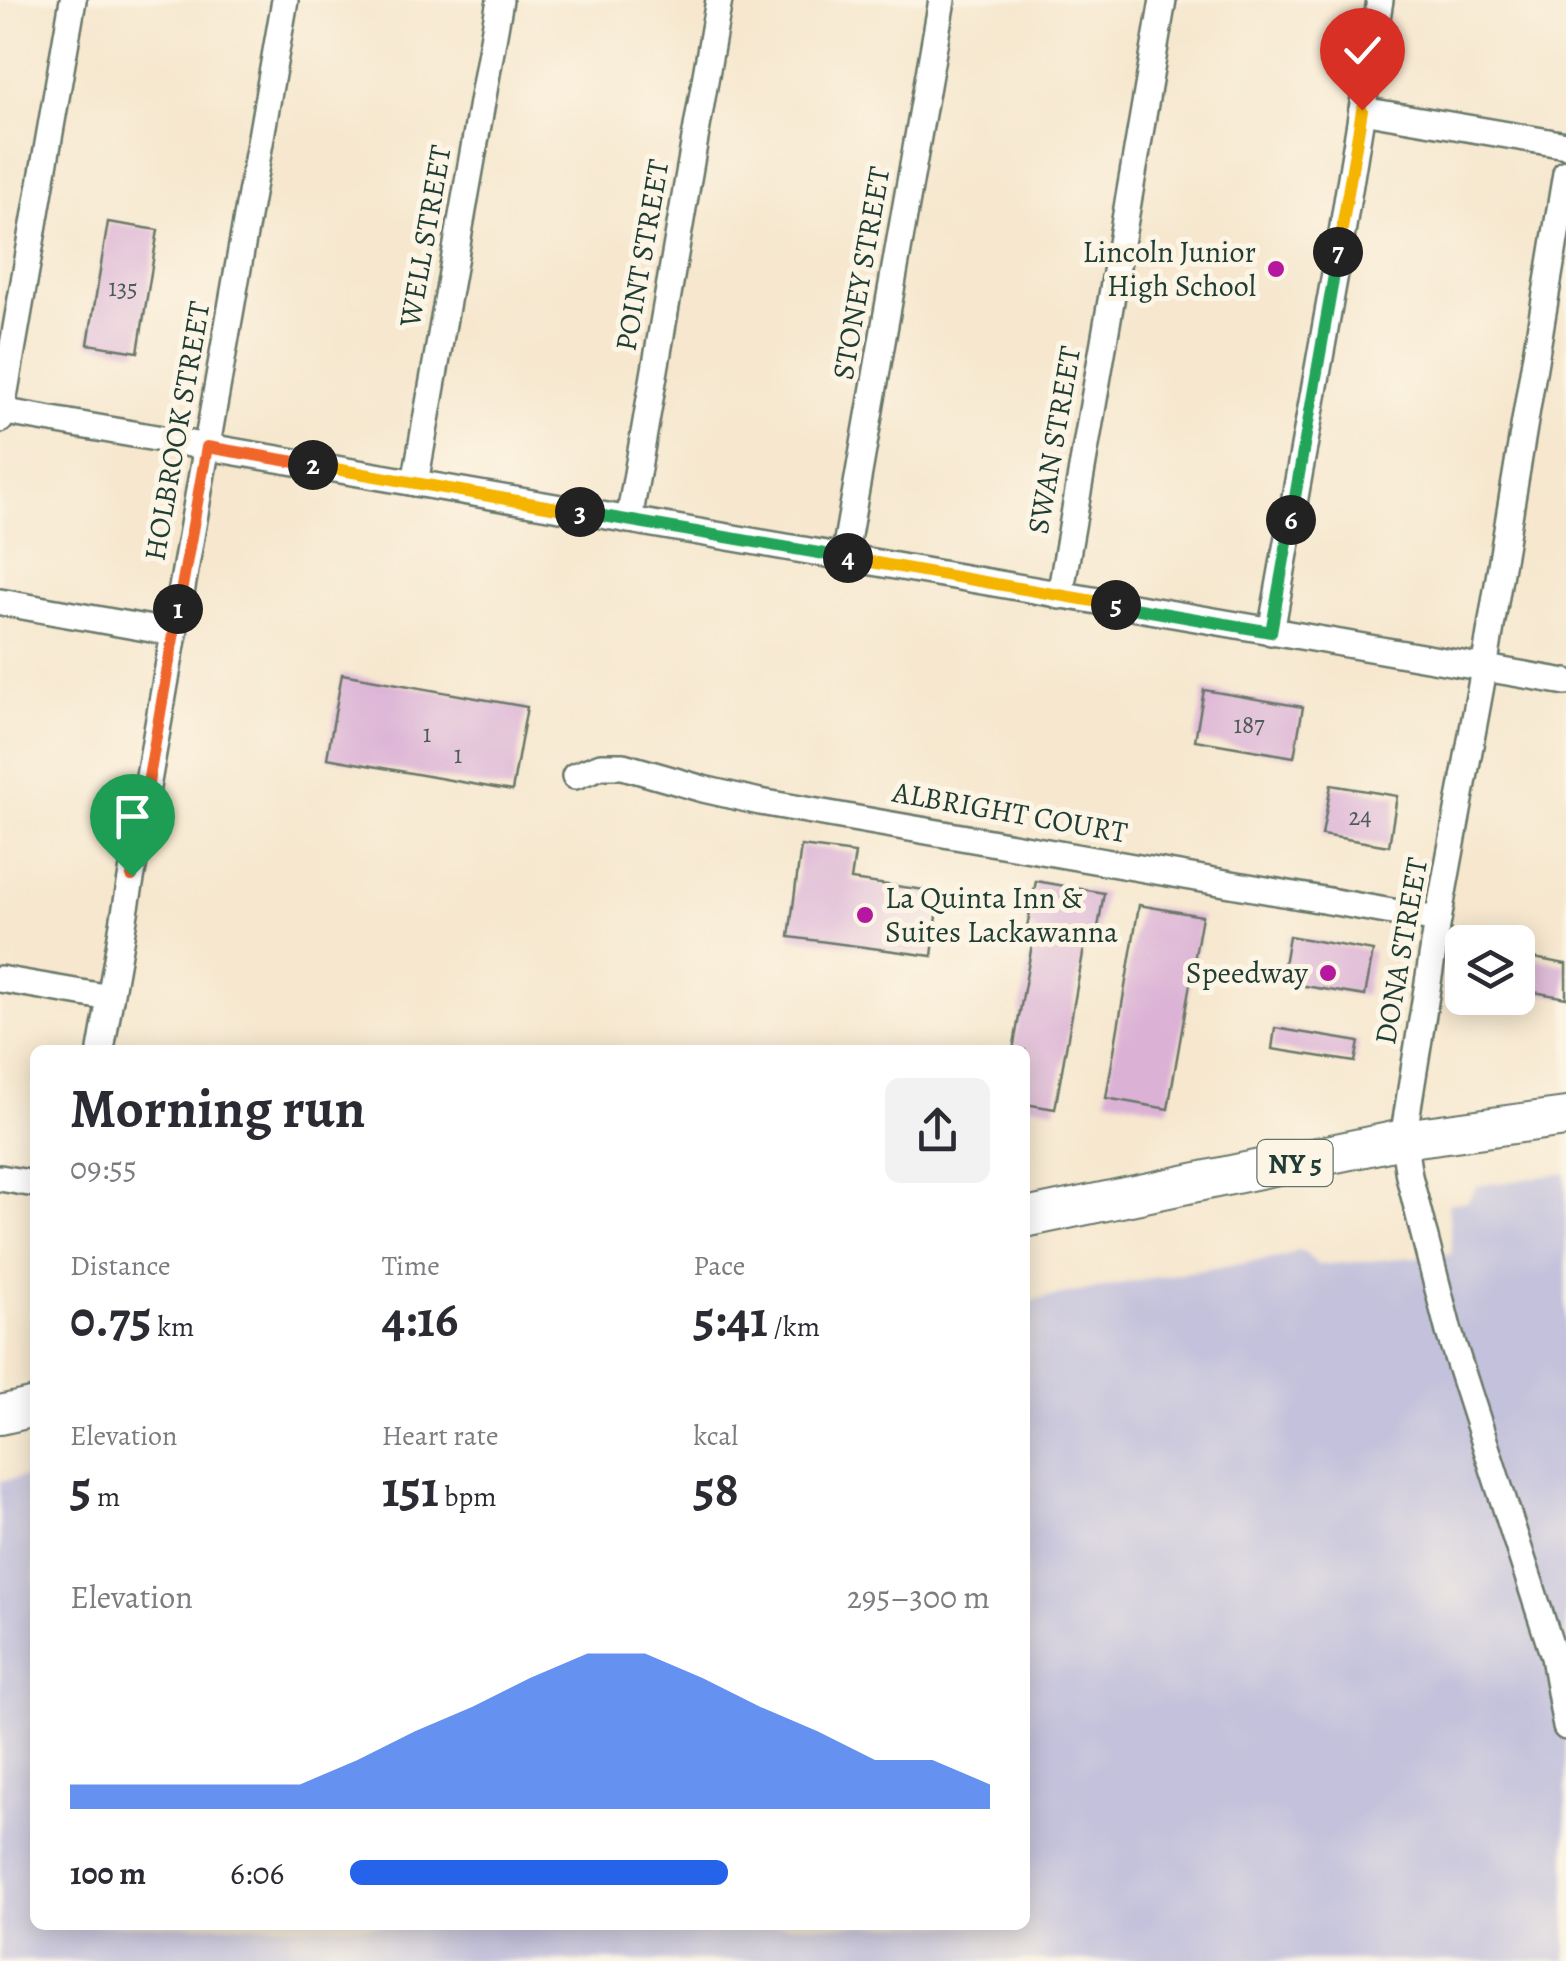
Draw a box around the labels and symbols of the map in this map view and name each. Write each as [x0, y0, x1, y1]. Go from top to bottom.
pin [1320, 8, 1405, 111]
street label: WELL STREET [389, 141, 461, 331]
street label: POINT STREET [605, 155, 679, 354]
street label: STONEY STREET [823, 163, 900, 383]
pin: 7 [1313, 227, 1363, 277]
place label: Lincoln Junior High School [1083, 232, 1256, 306]
marker: Lincoln Junior High School [1265, 258, 1287, 280]
house number: 135 [108, 271, 138, 305]
street label: HOLBROOK STREET [134, 298, 220, 564]
street label: SWAN STREET [1018, 342, 1090, 537]
pin: 2 [288, 440, 338, 490]
pin: 3 [555, 487, 605, 537]
pin: 6 [1266, 495, 1316, 545]
pin: 4 [823, 533, 873, 583]
pin: 5 [1091, 580, 1141, 630]
pin: 1 [153, 584, 203, 634]
house number: 187 [1233, 708, 1265, 742]
house number: 1 [423, 717, 431, 751]
house number: 1 [454, 738, 462, 772]
street label: ALBRIGHT COURT [888, 771, 1131, 852]
pin [90, 774, 175, 877]
house number: 24 [1348, 800, 1372, 834]
street label: DONA STREET [1365, 854, 1437, 1048]
place label: La Quinta Inn & Suites Lackawanna [885, 878, 1118, 952]
marker: La Quinta Inn & Suites Lackawanna [854, 904, 876, 926]
place label: Speedway [1186, 953, 1309, 993]
marker: Speedway [1317, 962, 1339, 984]
road number: NY 5 [1258, 1140, 1332, 1186]

